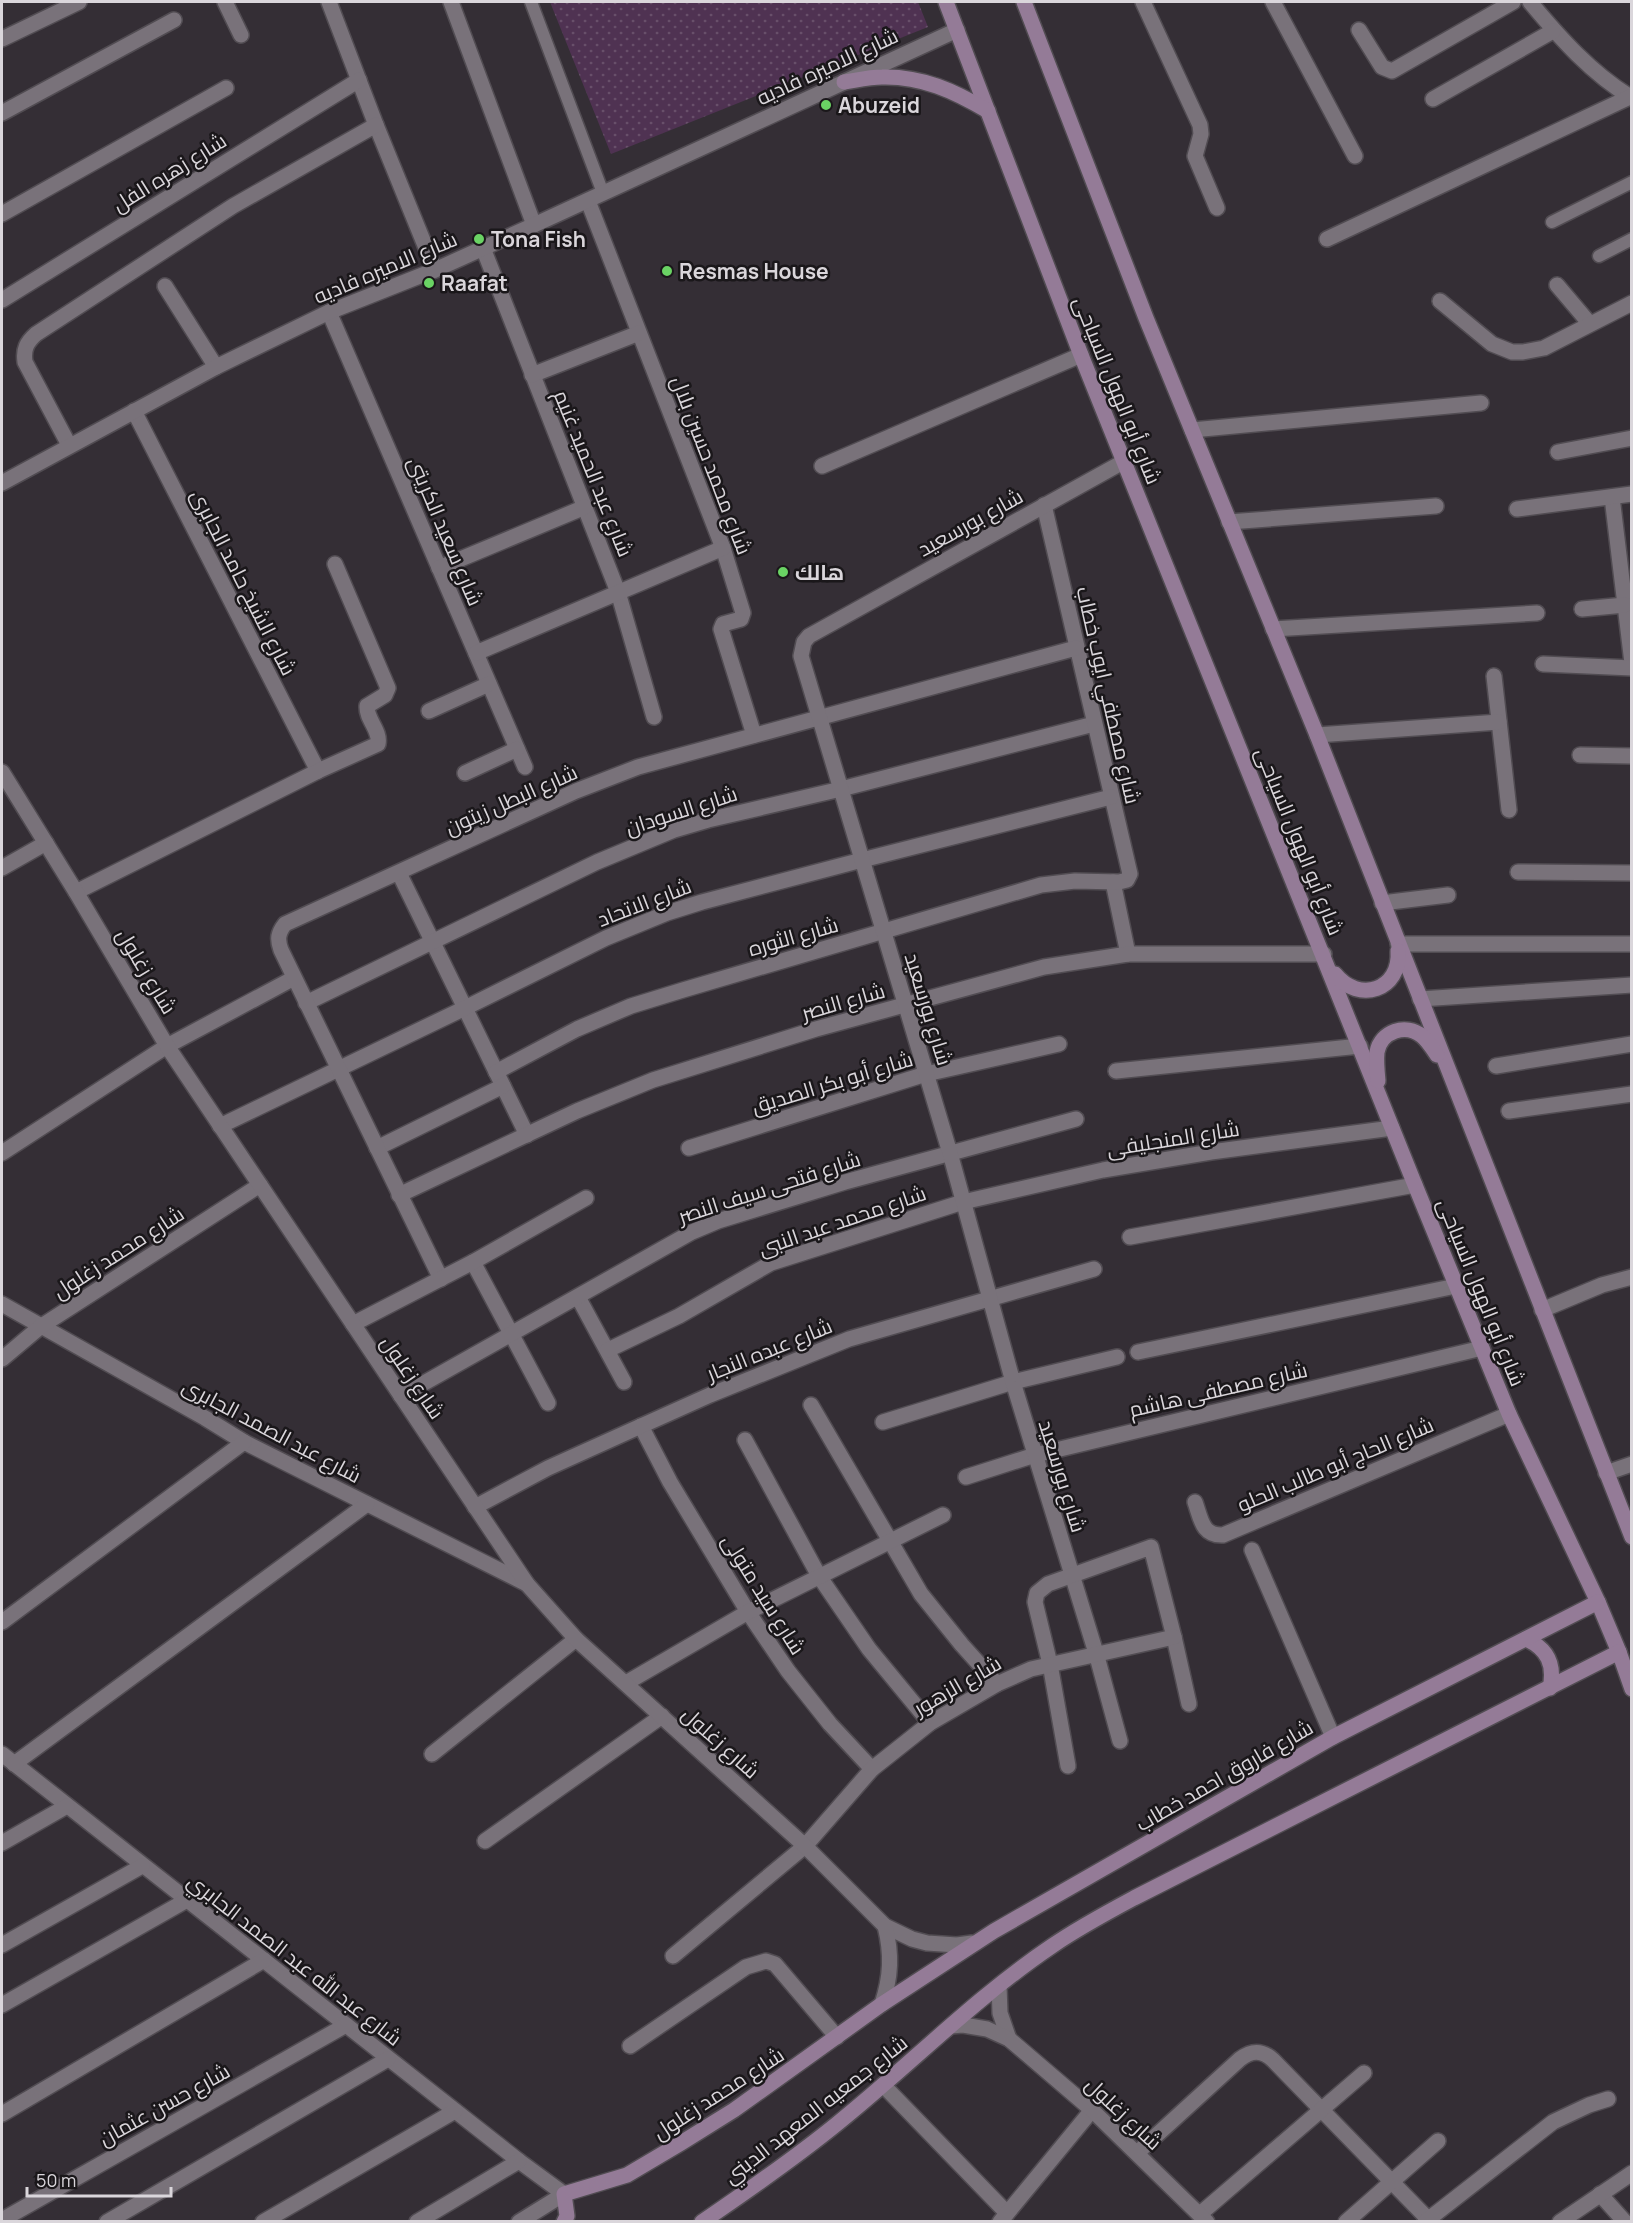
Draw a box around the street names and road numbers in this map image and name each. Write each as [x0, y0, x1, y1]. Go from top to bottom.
street label: شارع الاميره فاديه [752, 21, 903, 112]
street label: شارع زهره الفل [107, 126, 232, 219]
street label: شارع الاميره فاديه [309, 224, 461, 311]
street label: شارع أبو الهول السياحى [1067, 292, 1168, 488]
street label: شارع محمد حسين بلال [664, 372, 759, 559]
street label: شارع عبد الحميد غنيم [547, 386, 640, 561]
street label: شارع سعيد الكريتى [401, 452, 490, 610]
street label: شارع بورسعيد [912, 482, 1028, 563]
street label: شارع الشيخ حامد الجابرى [184, 484, 303, 680]
street label: شارع مصطفي ايوب خطاب [1067, 583, 1148, 807]
street label: شارع أبو الهول السياحى [1249, 743, 1350, 939]
street label: شارع البطل زيتون [440, 757, 582, 842]
street label: شارع السودان [621, 779, 741, 842]
street label: شارع الاتحاد [593, 871, 695, 934]
street label: شارع الثوره [745, 910, 842, 963]
street label: شارع زغلول [110, 923, 184, 1020]
street label: شارع بورسعيد [898, 949, 959, 1069]
street label: شارع النصر [797, 976, 888, 1028]
street label: شارع أبو بكر الصديق [748, 1044, 916, 1121]
street label: شارع المنجليفى [1105, 1114, 1241, 1163]
street label: شارع فتحى سيف النصر [673, 1144, 864, 1231]
street label: شارع محمد عبد النبى [754, 1178, 930, 1263]
street label: شارع أبو الهول السياحى [1431, 1194, 1532, 1390]
street label: شارع محمد زغلول [47, 1199, 190, 1306]
street label: شارع عبده النجار [701, 1311, 836, 1388]
street label: شارع زغلول [374, 1330, 451, 1425]
street label: شارع مصطفى هاشم [1126, 1355, 1310, 1424]
street label: شارع عبد الصمد الجابرى [177, 1371, 366, 1490]
street label: شارع الحاج أبو طالب الحلو [1233, 1410, 1438, 1519]
street label: شارع بورسعيد [1032, 1416, 1093, 1536]
street label: شارع سيد متولى [715, 1528, 812, 1660]
street label: شارع الزهور [907, 1649, 1006, 1723]
street label: شارع زغلول [676, 1700, 766, 1785]
street label: شارع فاروق احمد خطاب [1130, 1713, 1318, 1838]
street label: شارع عبد الله عبد الصمد الجابري [180, 1866, 408, 2054]
street label: شارع جمعيه المعهد الديني [717, 2028, 915, 2192]
street label: شارع محمد زغلول [647, 2040, 790, 2147]
street label: شارع حسن عثمان [93, 2056, 235, 2153]
street label: شارع زغلول [1079, 2070, 1168, 2157]

